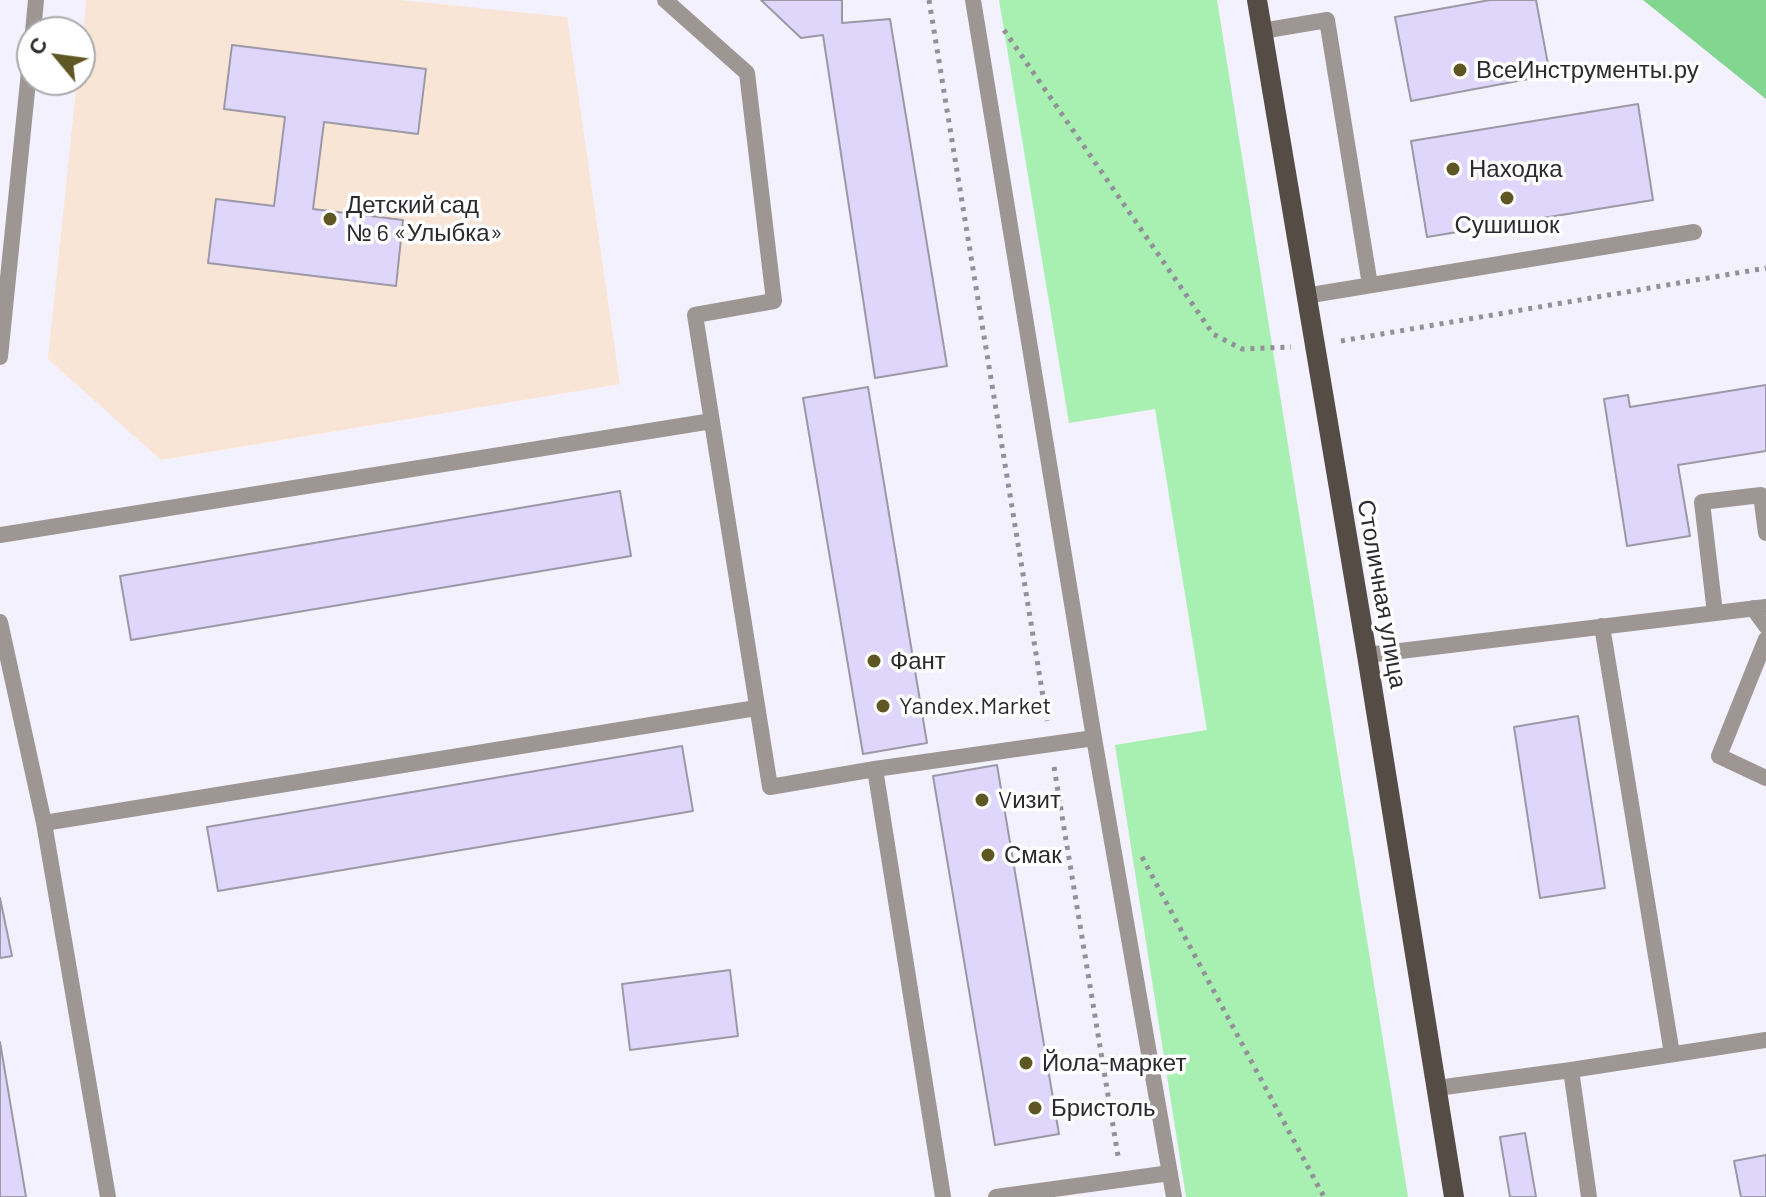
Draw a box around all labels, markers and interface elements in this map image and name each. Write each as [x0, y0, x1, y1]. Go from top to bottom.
north arrow [16, 16, 96, 96]
text: С [22, 32, 52, 59]
place label: ВсеИнструменты.ру [1476, 56, 1699, 84]
marker: ВсеИнструменты.ру [1451, 61, 1469, 79]
place label: Находка [1469, 155, 1563, 183]
marker: Находка [1444, 160, 1462, 178]
marker: Сушишок [1498, 189, 1516, 207]
place label: Детский сад № 6 «Улыбка» [346, 191, 503, 247]
marker: Детский сад № 6 «Улыбка» [321, 210, 339, 228]
place label: Сушишок [1454, 211, 1560, 239]
street label: Столичная улица [1351, 497, 1413, 691]
place label: Фант [890, 647, 946, 675]
marker: Фант [865, 652, 883, 670]
place label: Yandex.Market [899, 692, 1051, 720]
marker: Yandex.Market [874, 697, 892, 715]
place label: Vизит [998, 786, 1061, 814]
marker: Vизит [973, 791, 991, 809]
place label: Смак [1004, 841, 1062, 869]
marker: Смак [979, 846, 997, 864]
place label: Йола-маркет [1042, 1049, 1186, 1077]
marker: Йола-маркет [1017, 1054, 1035, 1072]
place label: Бристоль [1051, 1094, 1156, 1122]
marker: Бристоль [1026, 1099, 1044, 1117]

